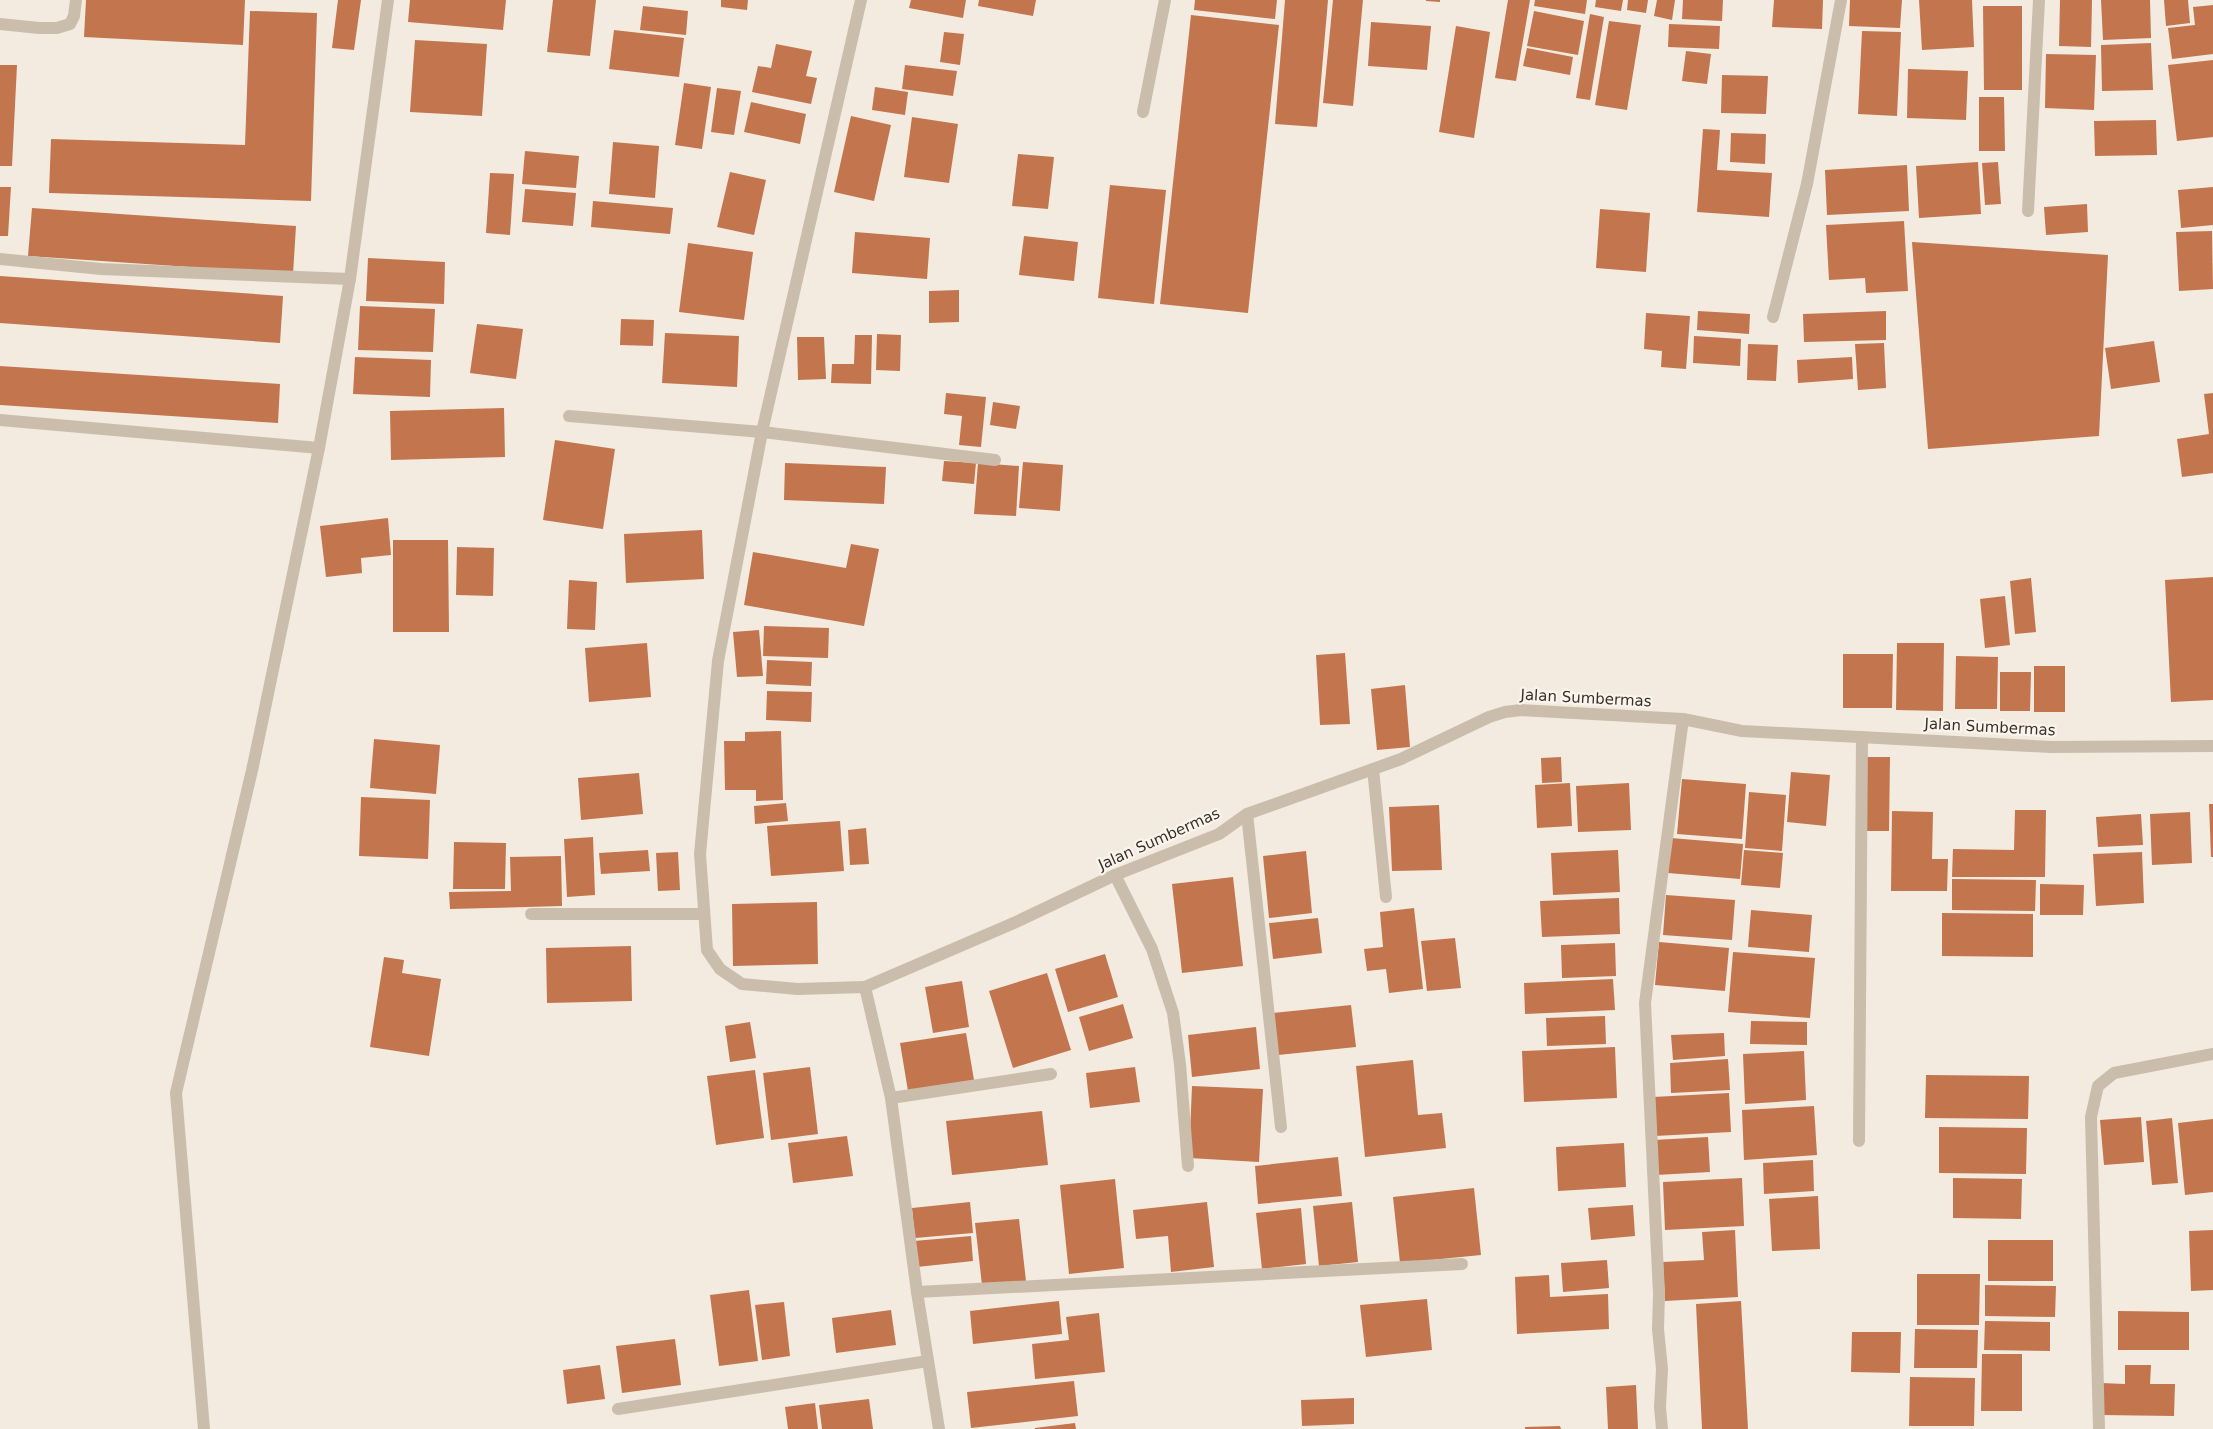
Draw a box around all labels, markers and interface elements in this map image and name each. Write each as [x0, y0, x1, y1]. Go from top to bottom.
street label: Jalan Sumbermas [1519, 686, 1652, 710]
street label: Jalan Sumbermas [1923, 715, 2056, 739]
street label: Jalan Sumbermas [1095, 804, 1223, 874]

